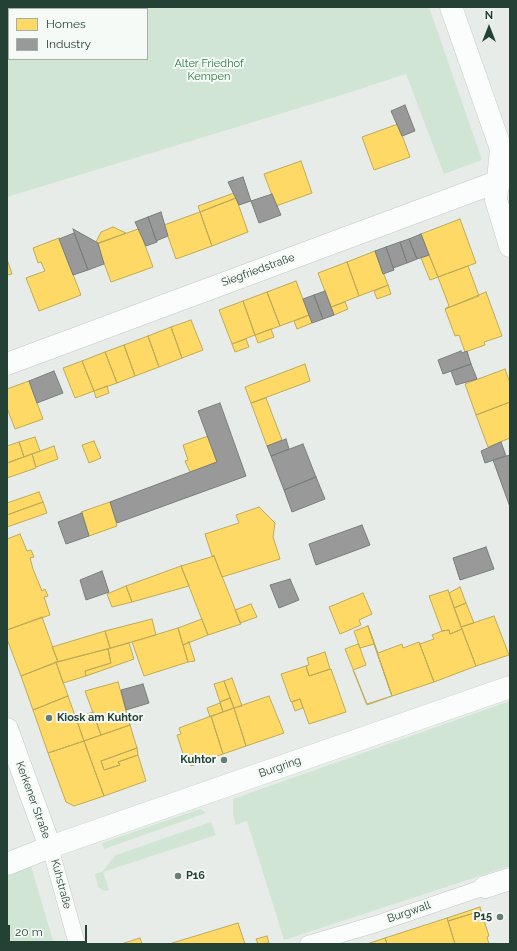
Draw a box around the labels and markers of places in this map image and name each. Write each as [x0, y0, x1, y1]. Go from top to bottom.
place label: Kiosk am Kuhtor [57, 711, 143, 725]
marker: Kiosk am Kuhtor [44, 713, 54, 723]
place label: Kuhtor [180, 753, 216, 767]
marker: Kuhtor [219, 755, 229, 765]
place label: P16 [186, 869, 205, 883]
marker: P16 [173, 871, 183, 881]
place label: P15 [474, 910, 492, 924]
marker: P15 [495, 912, 505, 922]

